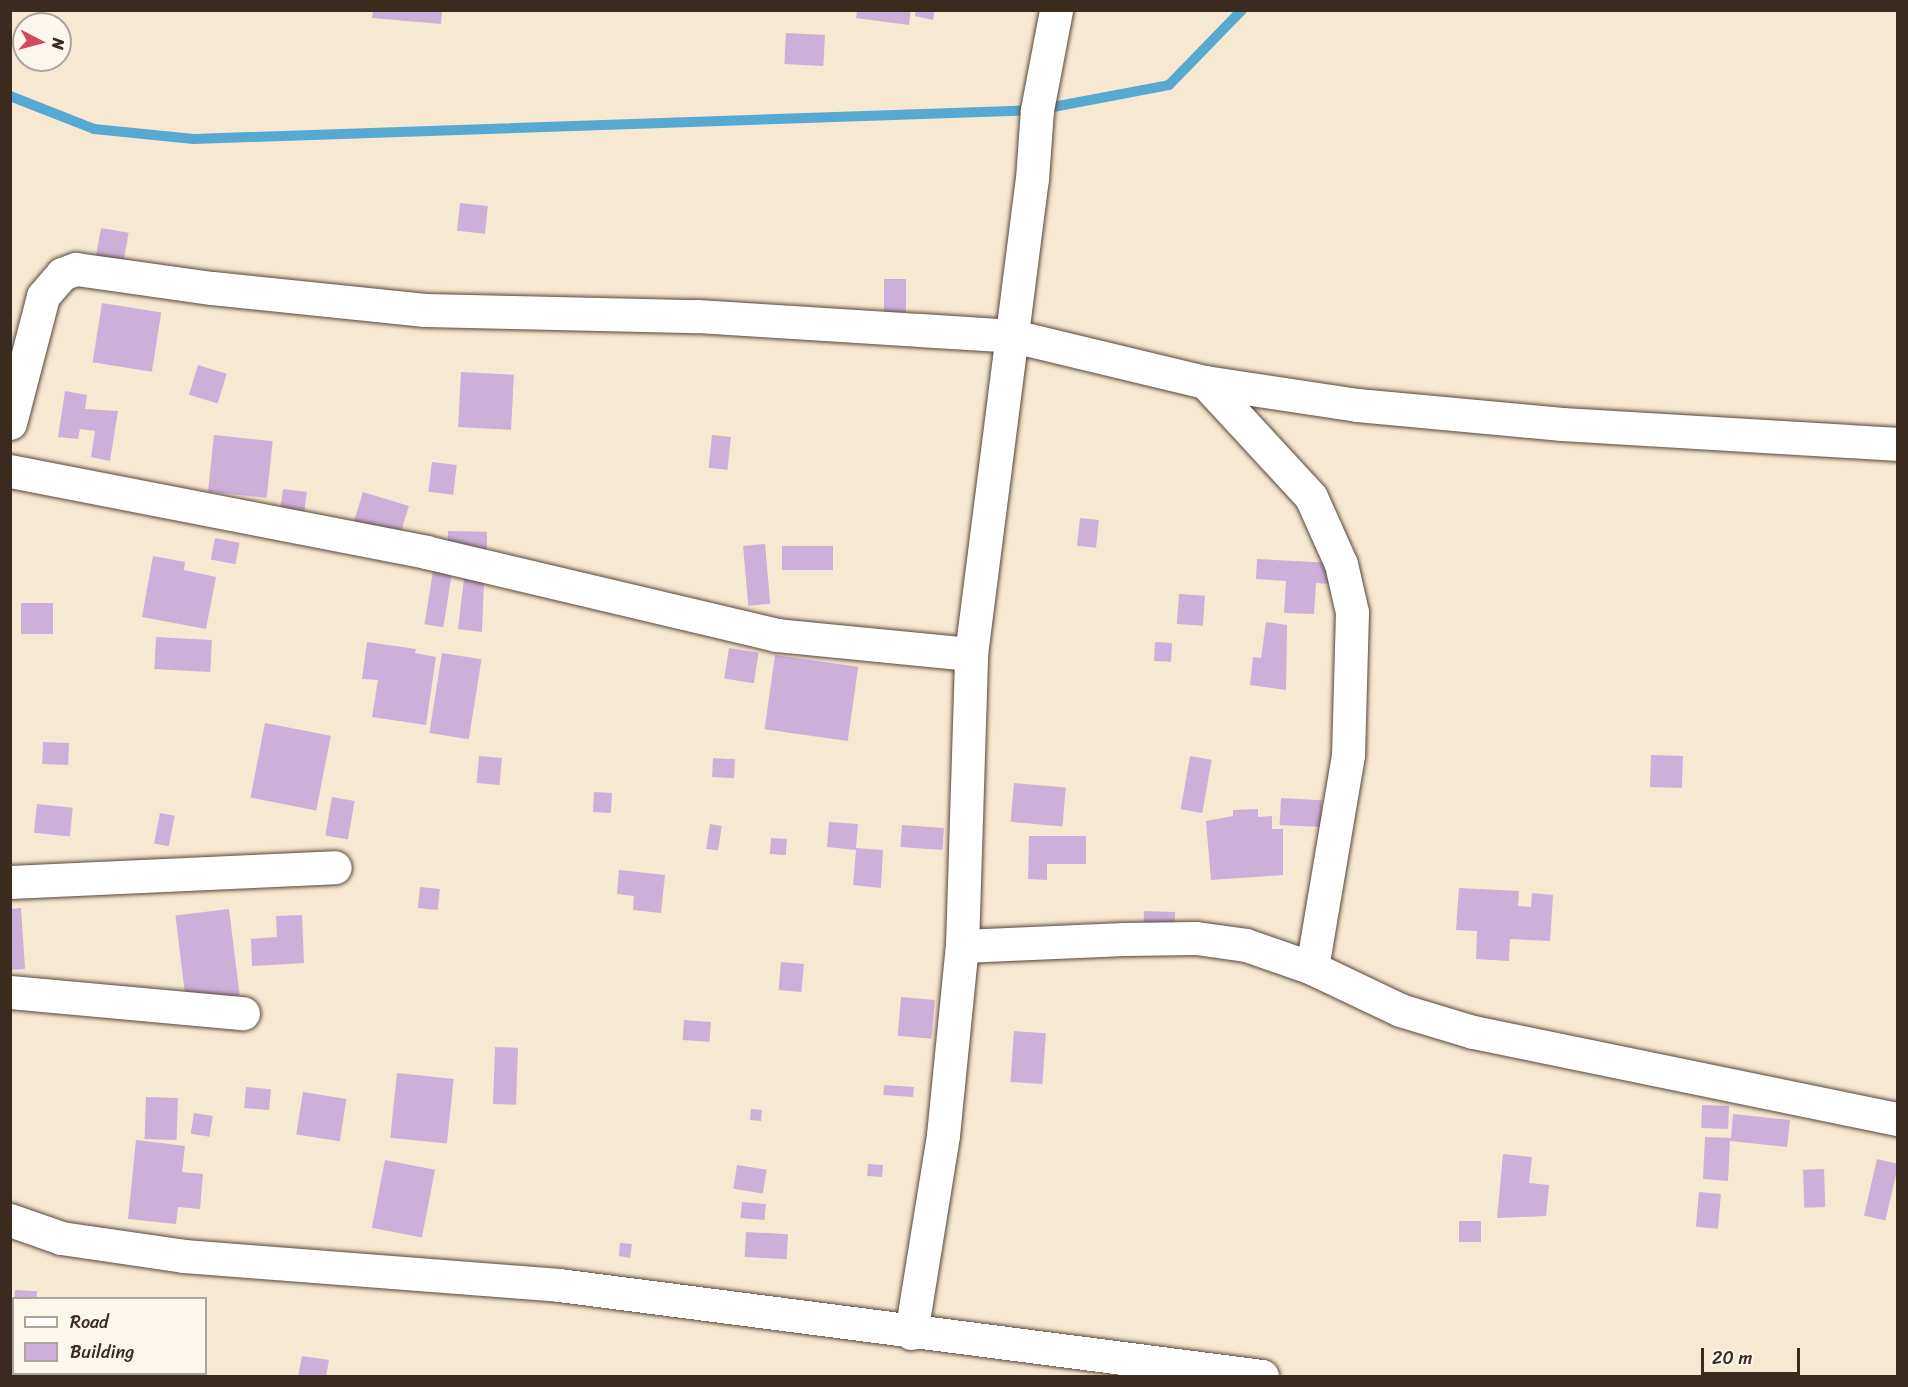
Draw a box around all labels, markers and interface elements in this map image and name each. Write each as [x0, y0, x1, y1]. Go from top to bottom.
north arrow [12, 12, 72, 72]
text: N [43, 37, 73, 51]
legend [12, 1297, 207, 1375]
text: Road [70, 1306, 109, 1338]
text: Building [70, 1336, 134, 1368]
scale bar [1704, 1336, 1803, 1374]
text: 20 m [1712, 1342, 1752, 1374]

